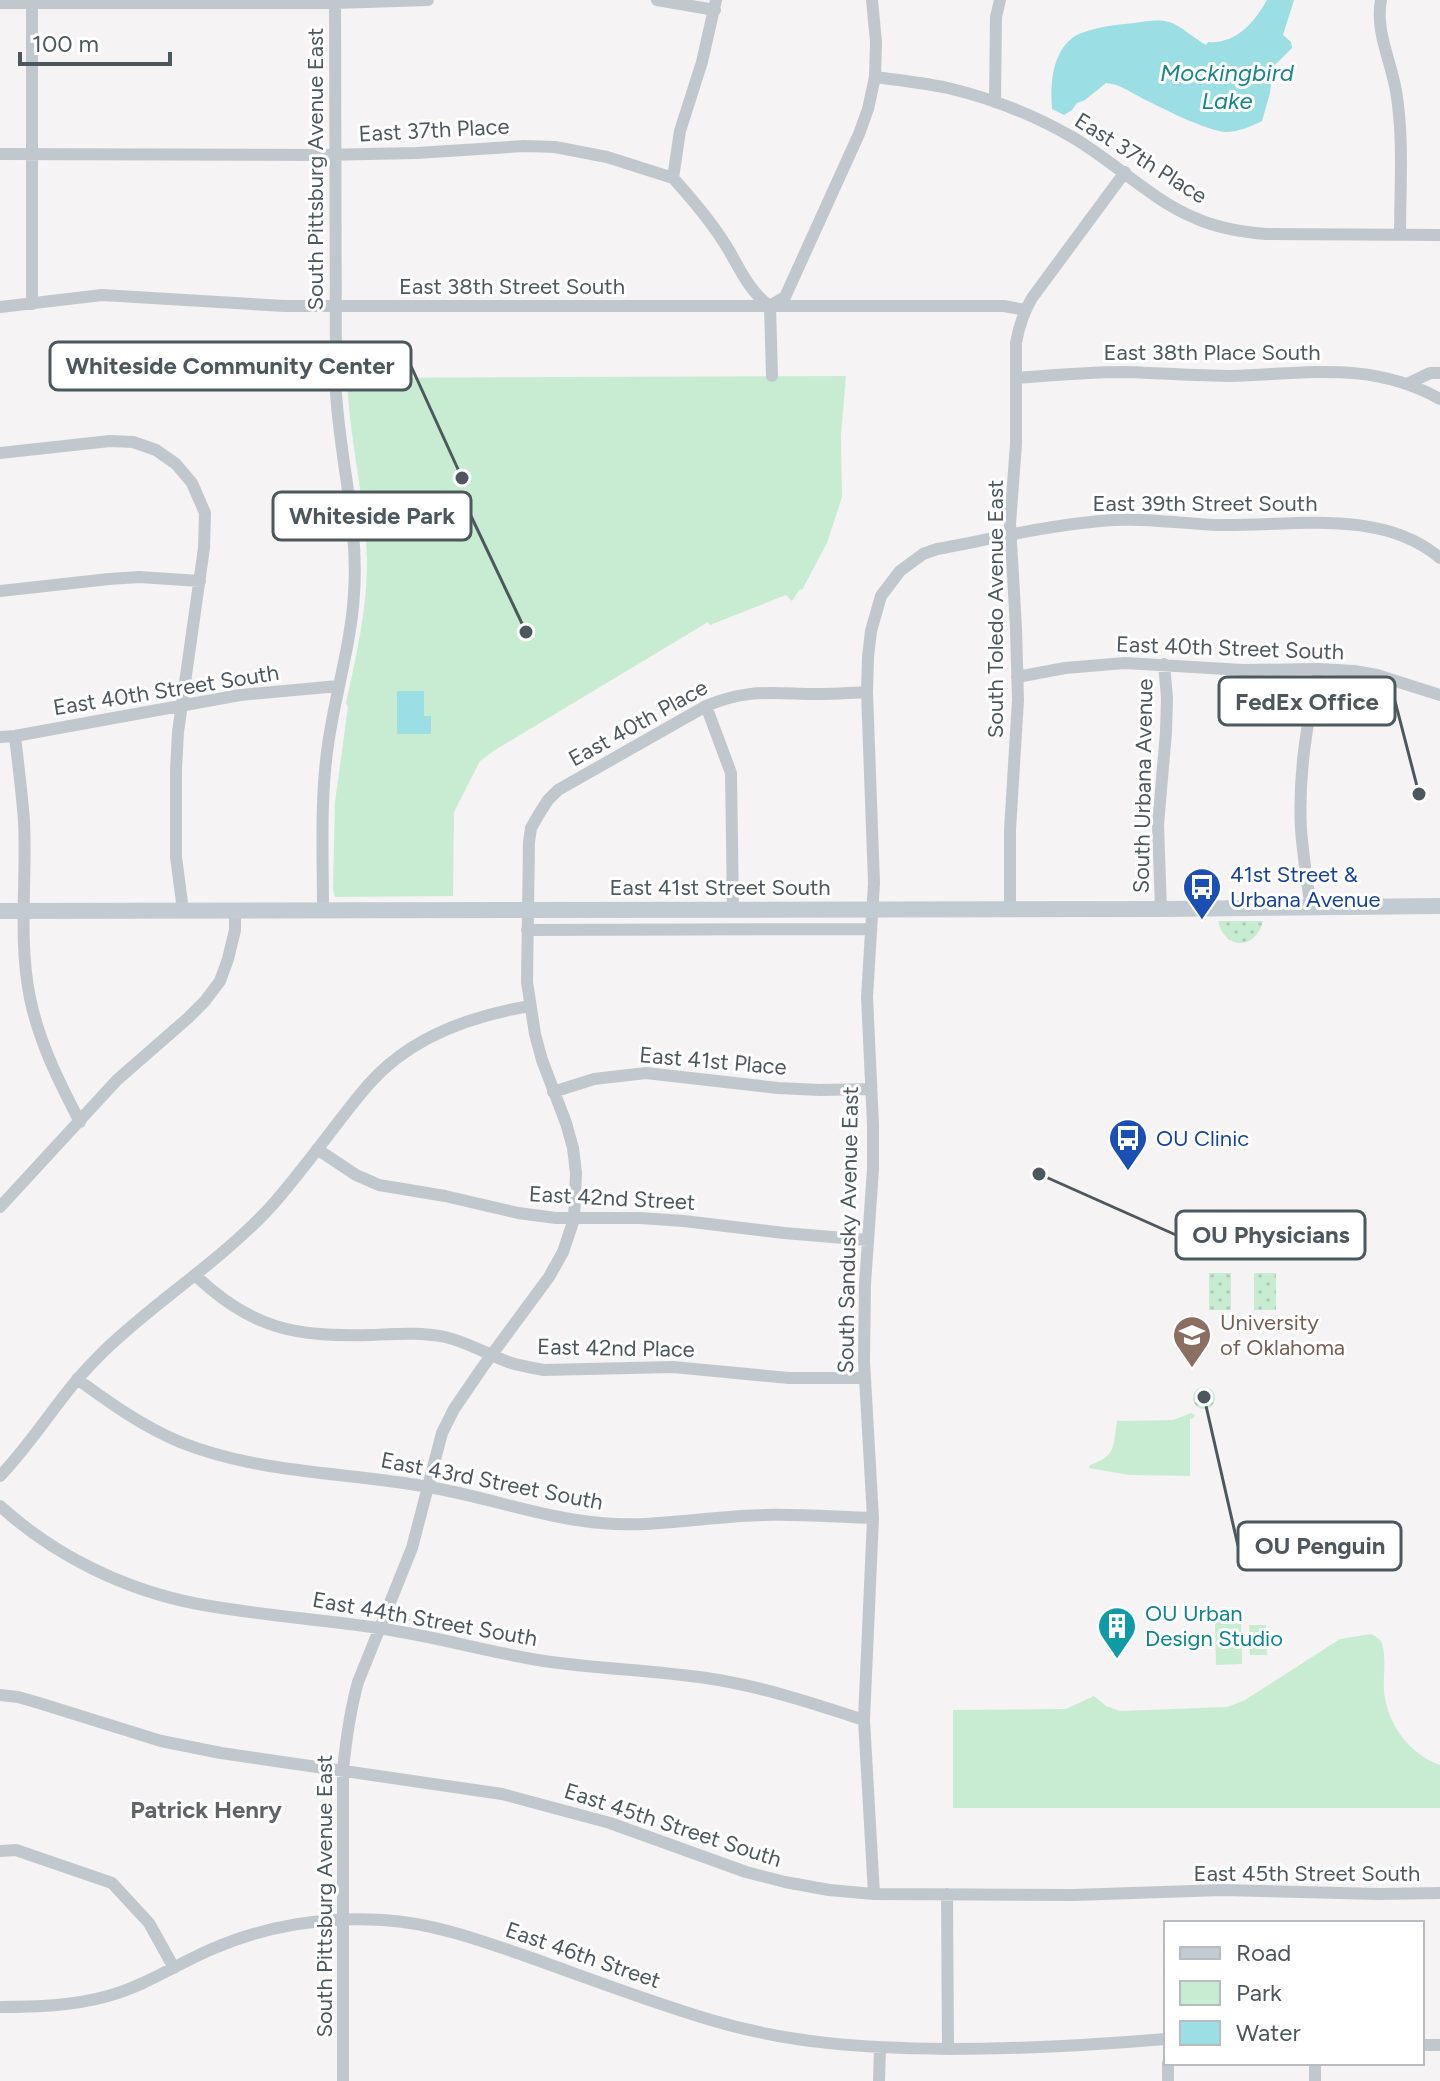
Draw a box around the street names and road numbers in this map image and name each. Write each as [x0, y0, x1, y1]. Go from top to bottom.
street label: South Pittsburg Avenue East [302, 28, 329, 310]
street label: East 37th Place [1070, 107, 1212, 209]
street label: East 37th Place [358, 113, 510, 147]
street label: East 38th Street South [399, 273, 625, 300]
street label: East 38th Place South [1103, 339, 1321, 366]
street label: South Toledo Avenue East [982, 480, 1009, 738]
street label: East 39th Street South [1093, 490, 1317, 517]
street label: East 40th Street South [1115, 631, 1345, 665]
street label: East 40th Street South [51, 659, 281, 721]
street label: East 40th Place [564, 674, 712, 772]
street label: South Urbana Avenue [1128, 678, 1158, 894]
street label: East 41st Street South [609, 874, 831, 901]
street label: East 41st Place [638, 1041, 788, 1081]
street label: South Sandusky Avenue East [832, 1086, 864, 1374]
street label: East 42nd Street [528, 1180, 696, 1216]
street label: East 42nd Place [537, 1333, 695, 1363]
street label: East 43rd Street South [379, 1446, 605, 1516]
street label: East 44th Street South [310, 1586, 540, 1652]
street label: South Pittsburg Avenue East [311, 1755, 338, 2037]
street label: East 45th Street South [561, 1777, 785, 1873]
street label: East 45th Street South [1194, 1860, 1420, 1887]
street label: East 46th Street [502, 1916, 664, 1994]

